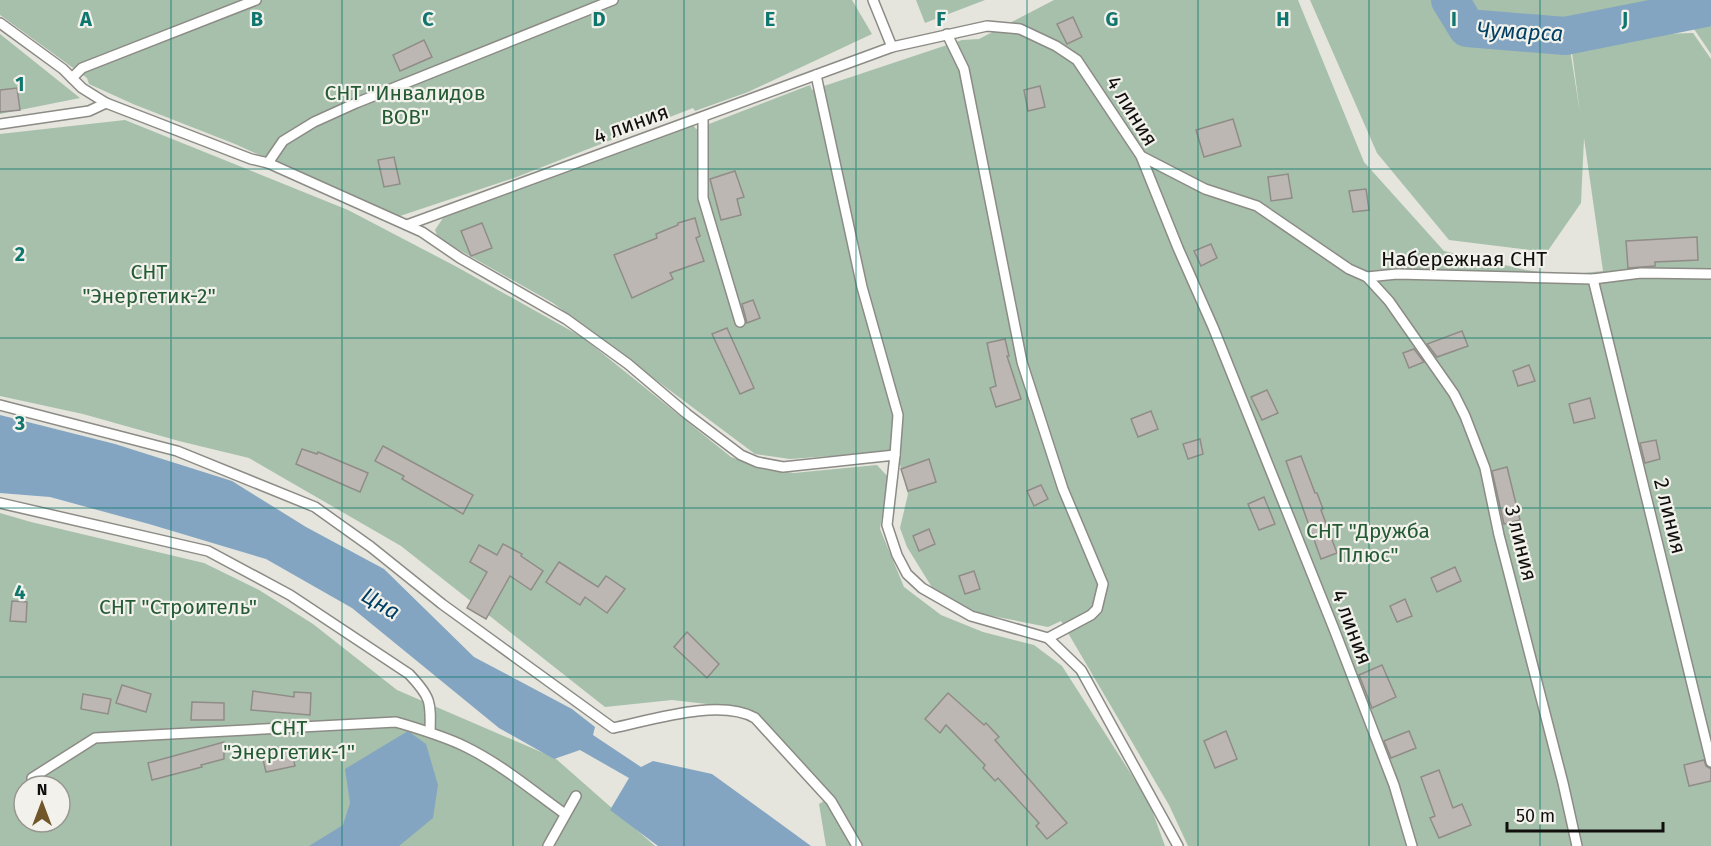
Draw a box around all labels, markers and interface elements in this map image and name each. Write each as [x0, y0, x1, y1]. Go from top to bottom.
text: A [79, 7, 93, 31]
text: B [251, 7, 263, 31]
text: C [422, 7, 434, 31]
text: D [592, 7, 606, 31]
text: E [765, 7, 775, 31]
text: F [936, 7, 946, 31]
text: G [1106, 7, 1118, 31]
text: H [1276, 7, 1290, 31]
text: I [1451, 7, 1457, 31]
text: J [1621, 7, 1628, 31]
water label: Чумарса [1476, 16, 1564, 47]
street label: 4 линия [1100, 71, 1164, 151]
text: 1 [15, 72, 25, 96]
park label: СНТ "Инвалидов ВОВ" [324, 80, 486, 130]
street label: 4 линия [590, 98, 672, 150]
text: 2 [15, 242, 25, 266]
street label: Набережная СНТ [1381, 246, 1547, 272]
park label: СНТ "Энергетик-2" [82, 259, 216, 309]
text: 3 [14, 411, 25, 435]
street label: 2 линия [1648, 475, 1692, 557]
street label: 3 линия [1499, 502, 1543, 584]
park label: СНТ "Дружба Плюс" [1306, 518, 1430, 568]
text: 4 [14, 580, 26, 604]
water label: Цна [357, 582, 405, 625]
street label: 4 линия [1326, 586, 1378, 668]
park label: СНТ "Строитель" [99, 594, 257, 620]
park label: СНТ "Энергетик-1" [223, 715, 355, 765]
north arrow [12, 774, 72, 834]
text: N [37, 780, 47, 799]
scale bar [1507, 795, 1663, 833]
text: 50 m [1516, 805, 1555, 827]

